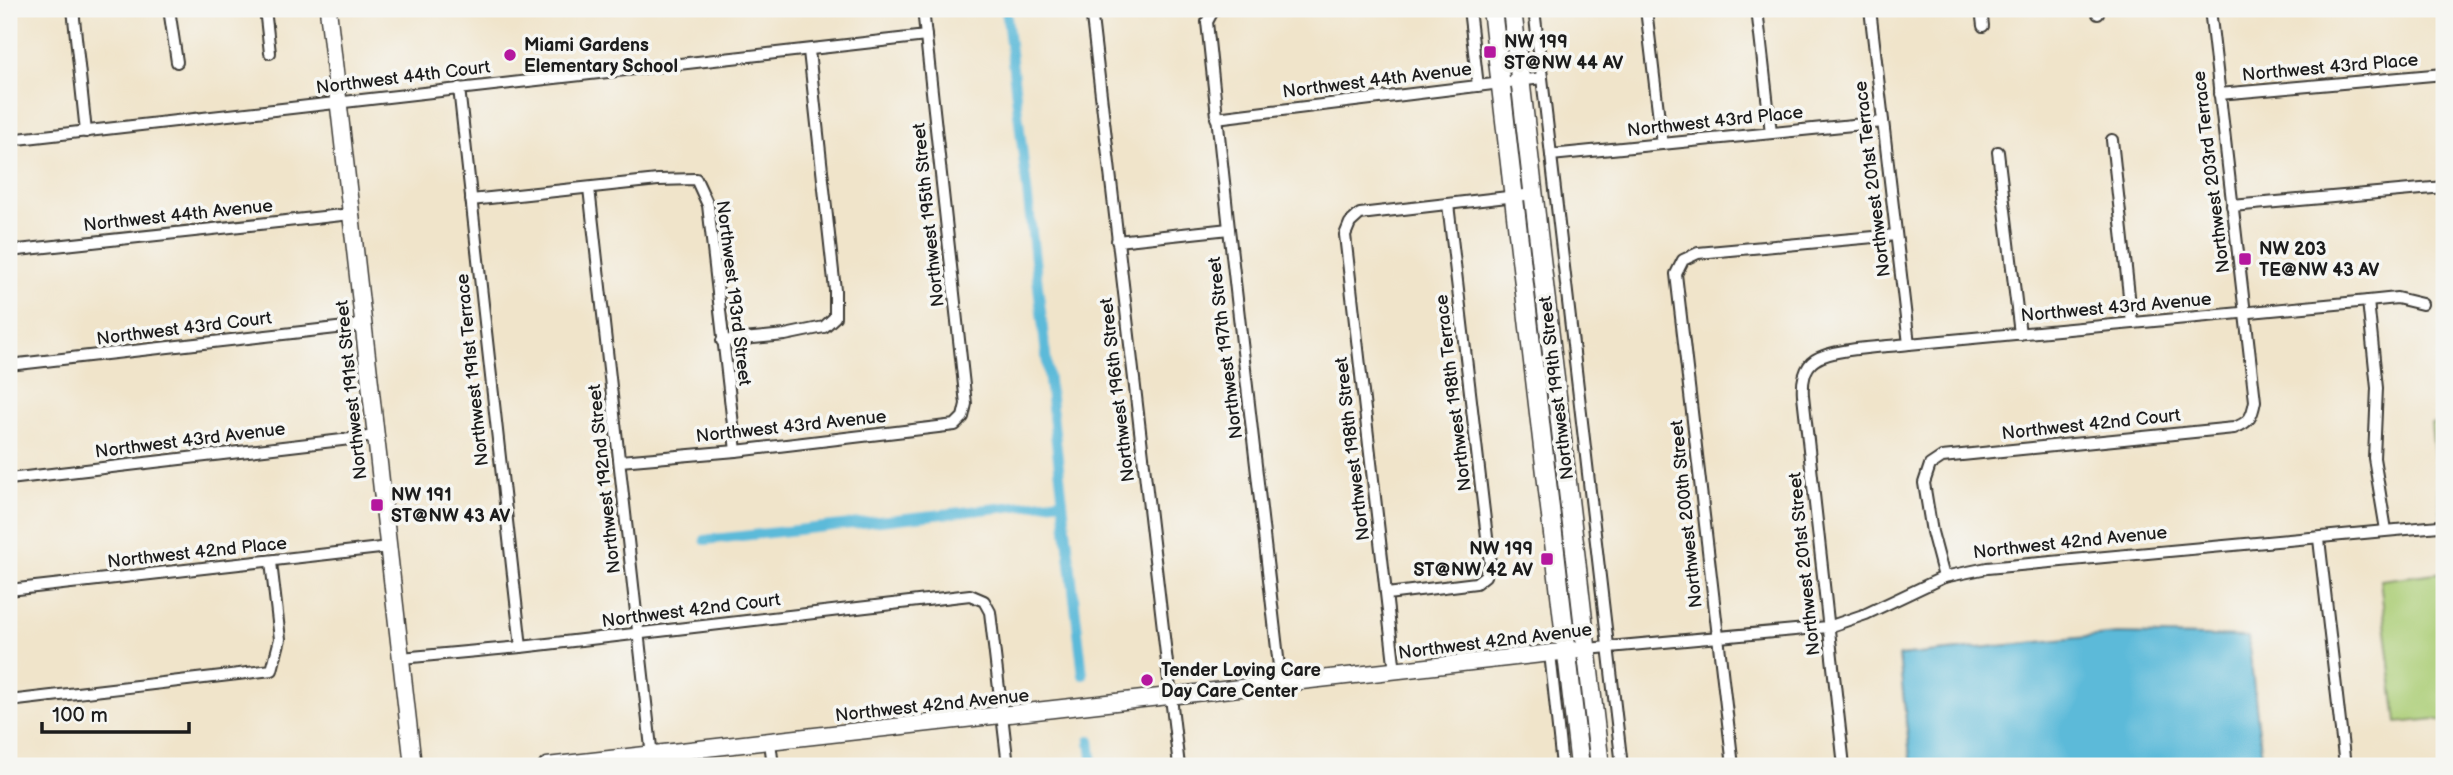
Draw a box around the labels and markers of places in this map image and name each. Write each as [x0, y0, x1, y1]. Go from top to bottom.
place label: NW 199 ST@NW 44 AV [1504, 32, 1623, 74]
place label: Miami Gardens Elementary School [524, 35, 678, 77]
marker: NW 199 ST@NW 44 AV [1482, 44, 1498, 60]
marker: Miami Gardens Elementary School [502, 47, 518, 63]
place label: NW 203 TE@NW 43 AV [2259, 239, 2379, 281]
marker: NW 203 TE@NW 43 AV [2237, 251, 2253, 267]
place label: NW 191 ST@NW 43 AV [391, 485, 510, 527]
marker: NW 191 ST@NW 43 AV [369, 497, 385, 513]
place label: NW 199 ST@NW 42 AV [1413, 539, 1533, 581]
marker: NW 199 ST@NW 42 AV [1539, 551, 1555, 567]
place label: Tender Loving Care Day Care Center [1161, 660, 1321, 702]
marker: Tender Loving Care Day Care Center [1139, 672, 1155, 688]

